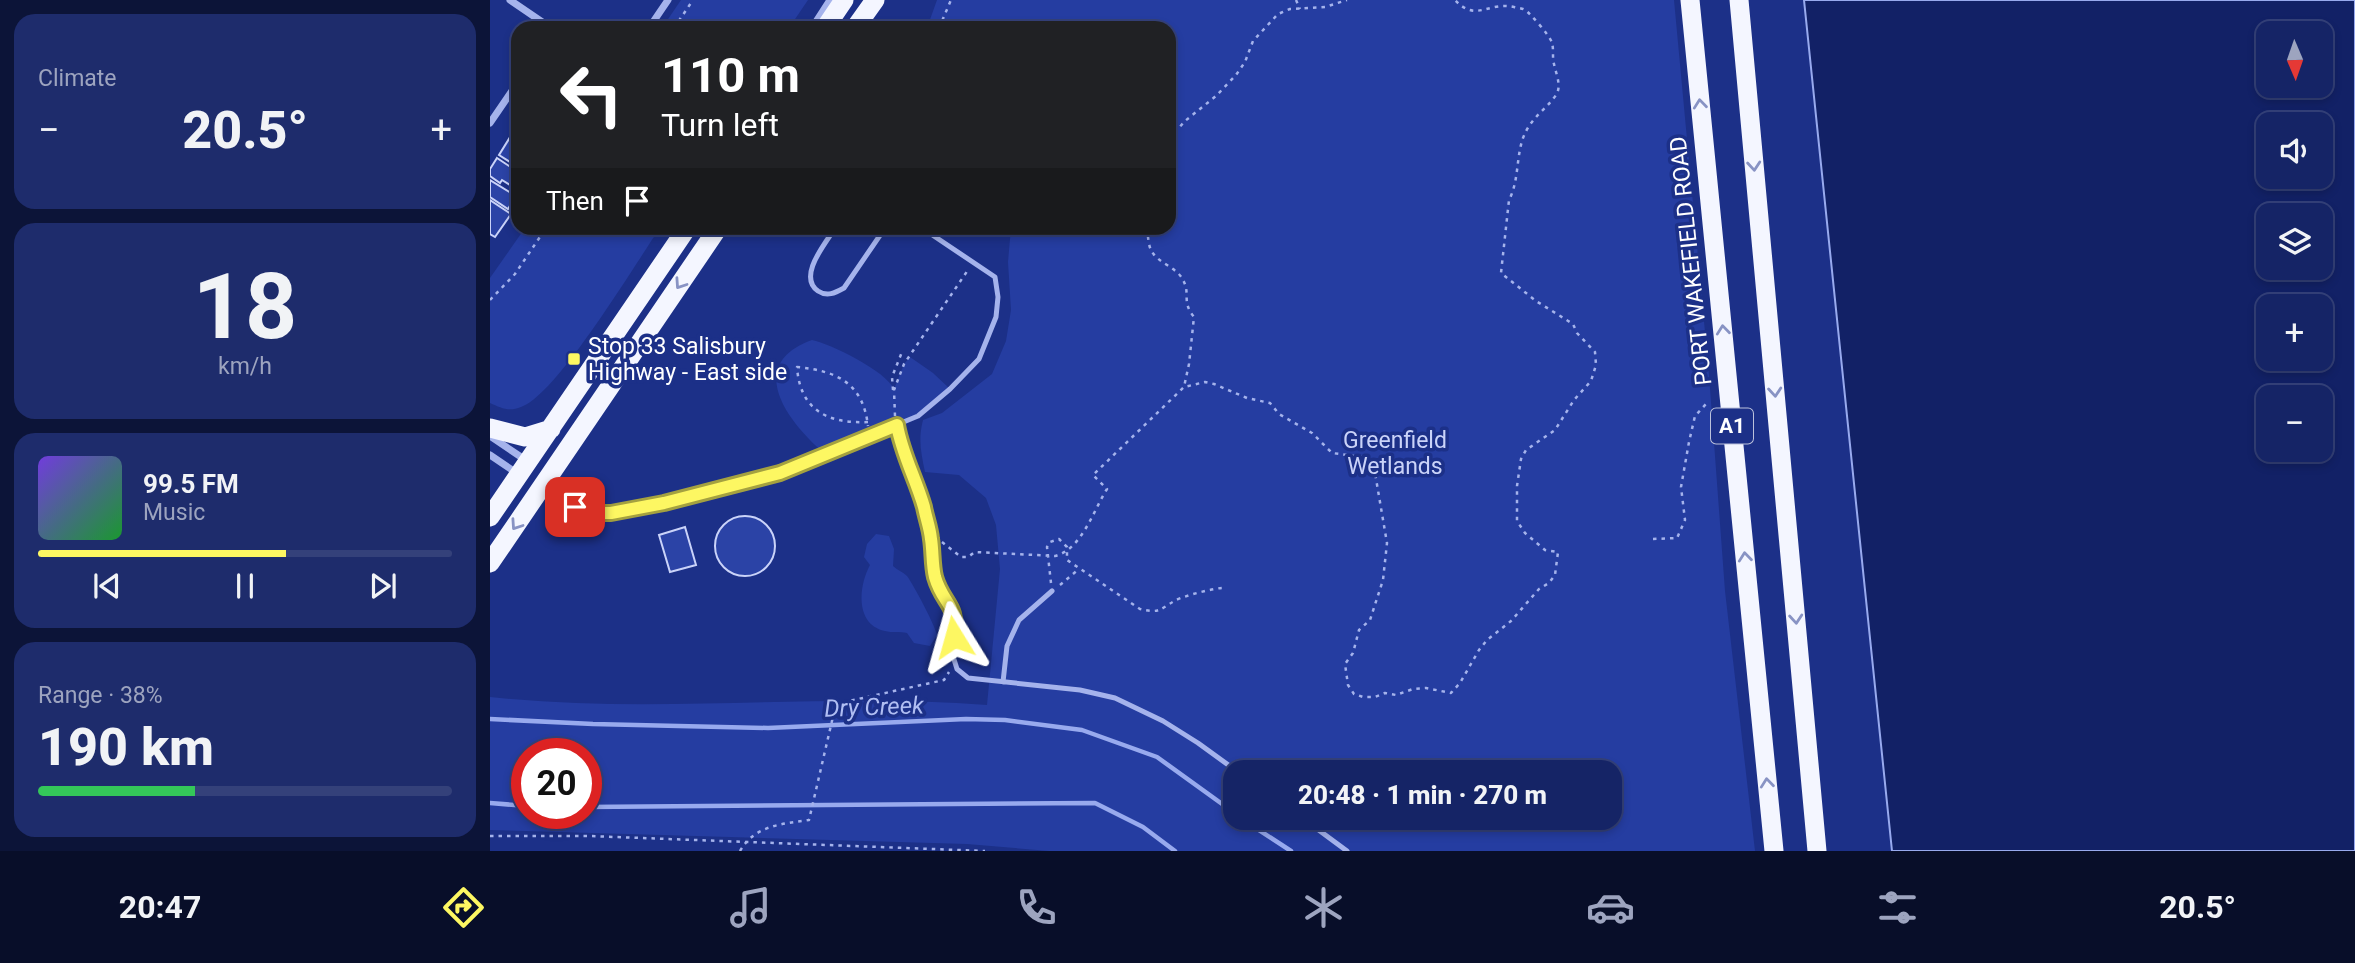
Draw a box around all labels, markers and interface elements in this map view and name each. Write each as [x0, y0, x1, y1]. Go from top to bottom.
north arrow [2256, 21, 2333, 98]
map controls [2256, 21, 2333, 462]
text: 110 m [661, 47, 800, 104]
icon: left [546, 49, 637, 140]
text: Climate [38, 65, 117, 92]
one-way arrow [1693, 98, 1708, 110]
text: 20.5° [182, 100, 308, 161]
text: Turn left [661, 106, 779, 144]
text: − [38, 108, 60, 152]
text: + [430, 108, 452, 152]
button: sound [2256, 112, 2333, 189]
street label: PORT WAKEFIELD ROAD [1665, 135, 1717, 387]
one-way arrow [1746, 160, 1761, 171]
icon: arrive [618, 182, 656, 220]
text: Then [546, 186, 604, 216]
button: layers [2256, 203, 2333, 280]
text: 18 [193, 254, 297, 360]
one-way arrow [676, 276, 688, 289]
button: + [2256, 294, 2333, 371]
one-way arrow [1715, 324, 1730, 336]
place label: Stop 33 Salisbury Highway - East side [588, 333, 787, 386]
marker: Stop 33 Salisbury Highway - East side [566, 351, 582, 367]
text: km/h [218, 353, 272, 380]
button: − [2256, 385, 2333, 462]
one-way arrow [1767, 387, 1782, 398]
road number: A1 [1711, 408, 1753, 444]
park label: Greenfield Wetlands [1343, 427, 1447, 480]
text: 99.5 FM [143, 469, 239, 499]
pin [545, 477, 605, 537]
icon: arrive [556, 488, 594, 526]
text: Music [143, 499, 205, 526]
one-way arrow [512, 517, 524, 530]
one-way arrow [1738, 551, 1753, 562]
icon: previous [88, 567, 126, 605]
icon: pause [226, 567, 264, 605]
icon: next [364, 567, 402, 605]
position arrow [917, 600, 991, 674]
one-way arrow [1788, 613, 1803, 624]
text: Range · 38% [38, 682, 163, 709]
water label: Dry Creek [824, 691, 925, 723]
text: 190 km [38, 717, 214, 778]
speed limit sign: 20 [511, 738, 602, 829]
one-way arrow [1760, 777, 1775, 788]
text: 20:48 · 1 min · 270 m [1298, 780, 1547, 810]
icon: directions [439, 883, 488, 932]
icon: music [726, 883, 775, 932]
icon: phone [1012, 883, 1061, 932]
icon: climate [1299, 883, 1348, 932]
icon: car [1586, 883, 1635, 932]
icon: filters [1873, 883, 1922, 932]
text: 20:47 [119, 888, 201, 926]
text: 20.5° [2159, 888, 2236, 926]

